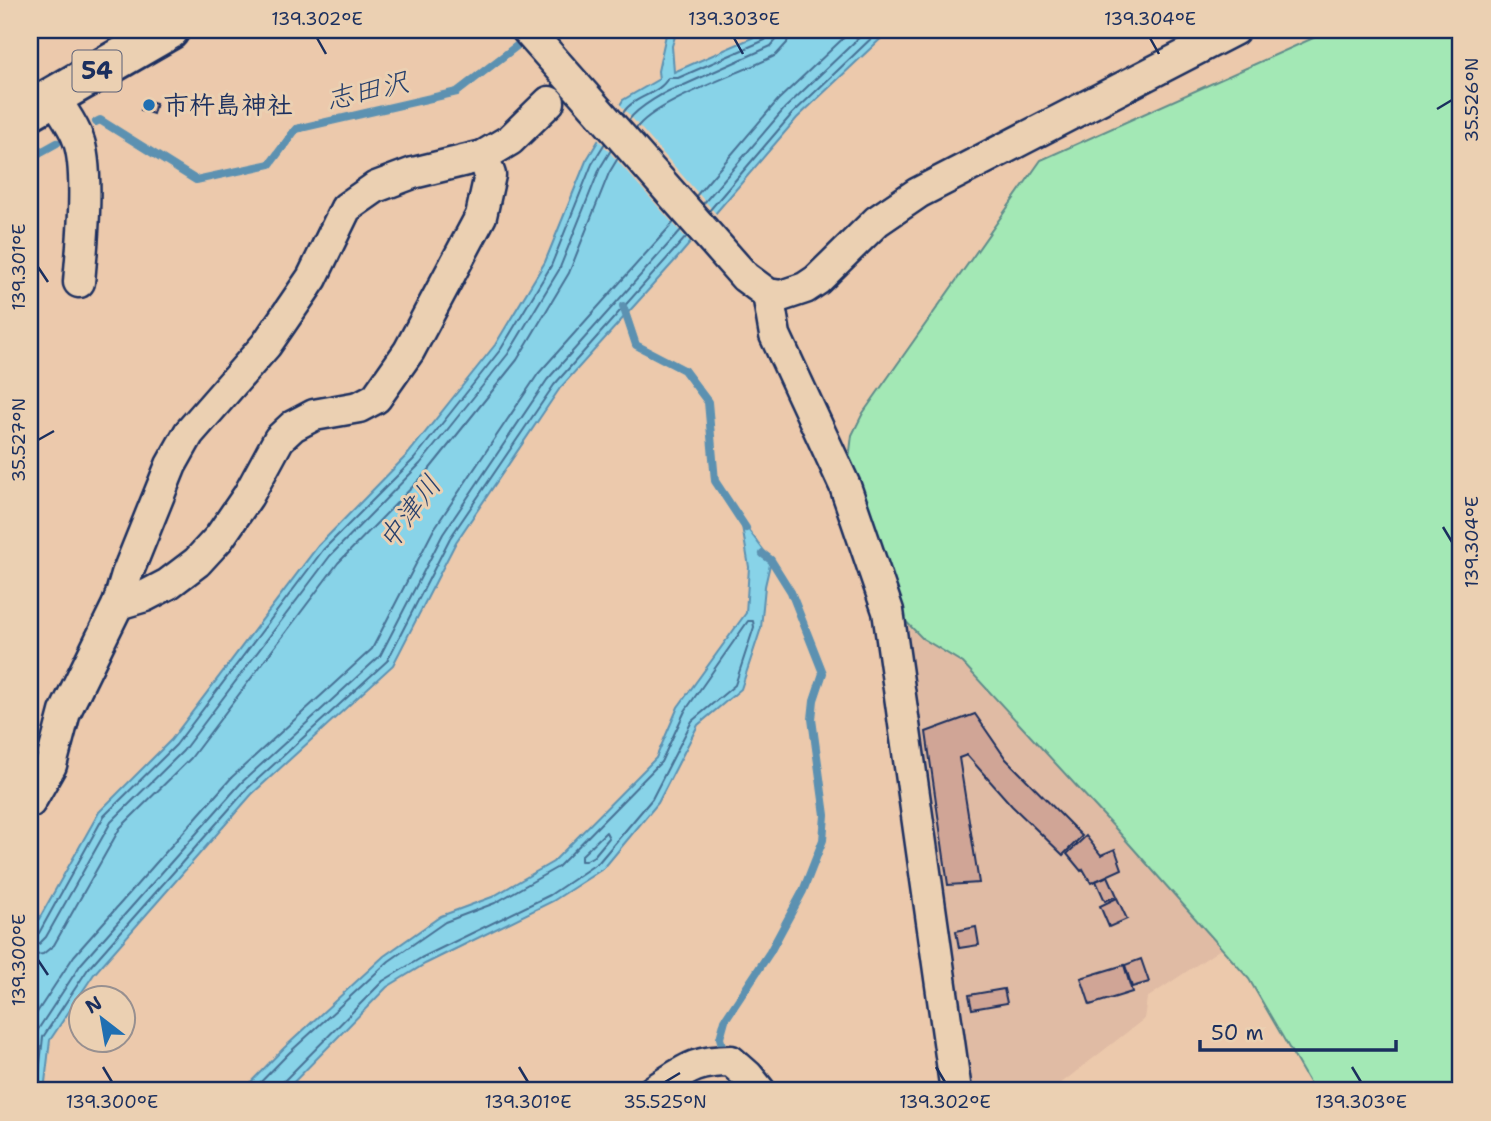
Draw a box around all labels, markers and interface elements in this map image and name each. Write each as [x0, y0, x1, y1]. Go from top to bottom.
text: 139.302°E [271, 7, 363, 31]
text: 139.303°E [688, 7, 780, 31]
text: 139.304°E [1104, 7, 1196, 31]
road number: 54 [72, 50, 122, 92]
text: 35.526°N [1460, 58, 1484, 142]
water label: 志田沢 [322, 62, 413, 118]
place label: 市杵島神社 [163, 87, 293, 122]
marker: 市杵島神社 [141, 97, 157, 113]
text: 139.301°E [7, 223, 31, 311]
text: 35.527°N [7, 398, 31, 482]
water label: 中津川 [369, 467, 449, 557]
text: 139.304°E [1460, 496, 1484, 588]
text: 139.300°E [7, 914, 31, 1006]
north arrow [66, 984, 136, 1054]
text: N [81, 990, 106, 1019]
scale bar [1200, 1009, 1396, 1053]
text: 50 m [1211, 1019, 1264, 1047]
text: 139.300°E [66, 1090, 158, 1114]
text: 139.301°E [484, 1090, 572, 1114]
text: 35.525°N [623, 1090, 707, 1114]
text: 139.302°E [899, 1090, 991, 1114]
text: 139.303°E [1315, 1090, 1407, 1114]

